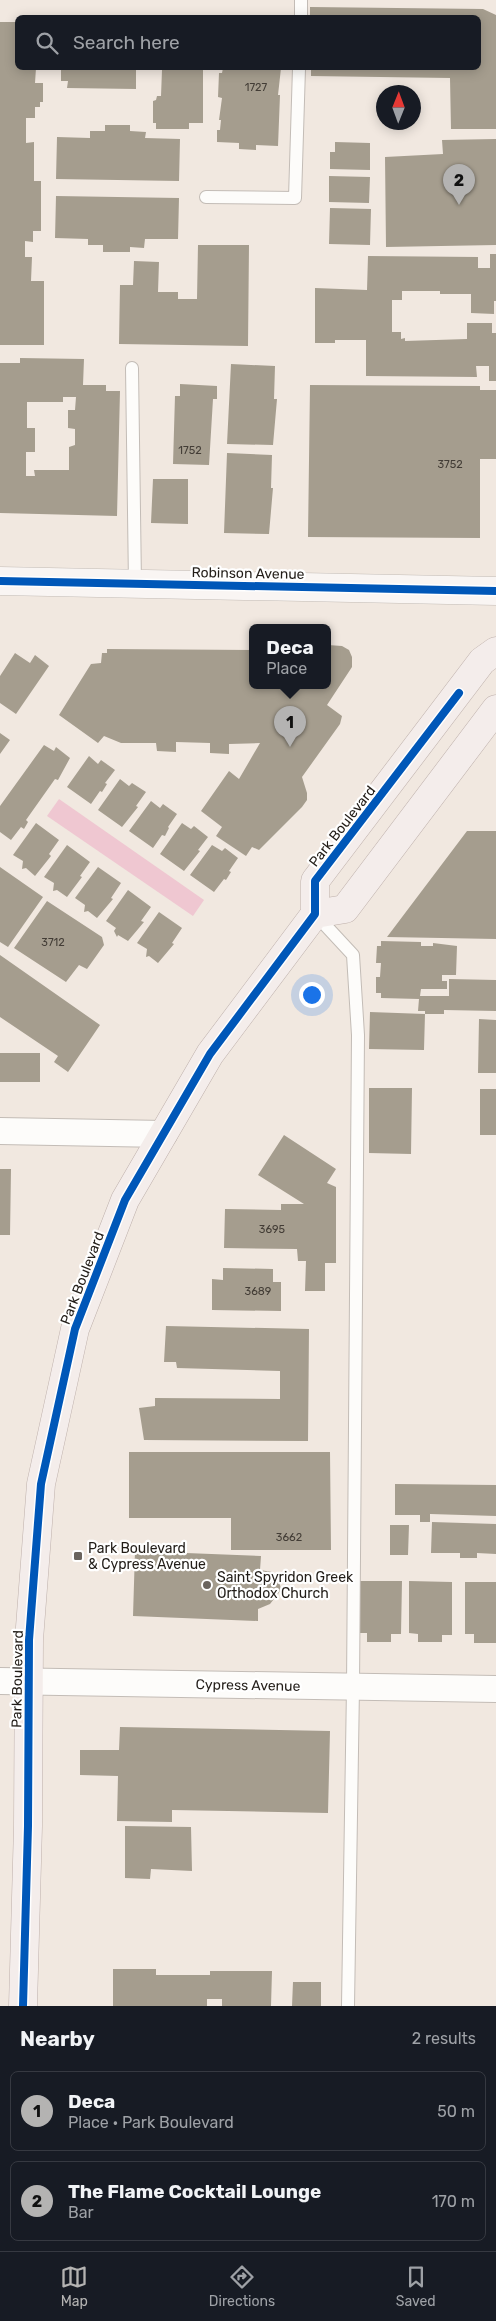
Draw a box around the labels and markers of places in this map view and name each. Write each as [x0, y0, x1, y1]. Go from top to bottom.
pin: 2 [443, 164, 475, 205]
pin: 1 [274, 706, 306, 747]
place label: Park Boulevard & Cypress Avenue [88, 1540, 206, 1573]
marker: Park Boulevard & Cypress Avenue [72, 1550, 84, 1562]
place label: Saint Spyridon Greek Orthodox Church [217, 1569, 354, 1602]
marker: Saint Spyridon Greek Orthodox Church [201, 1579, 213, 1591]

